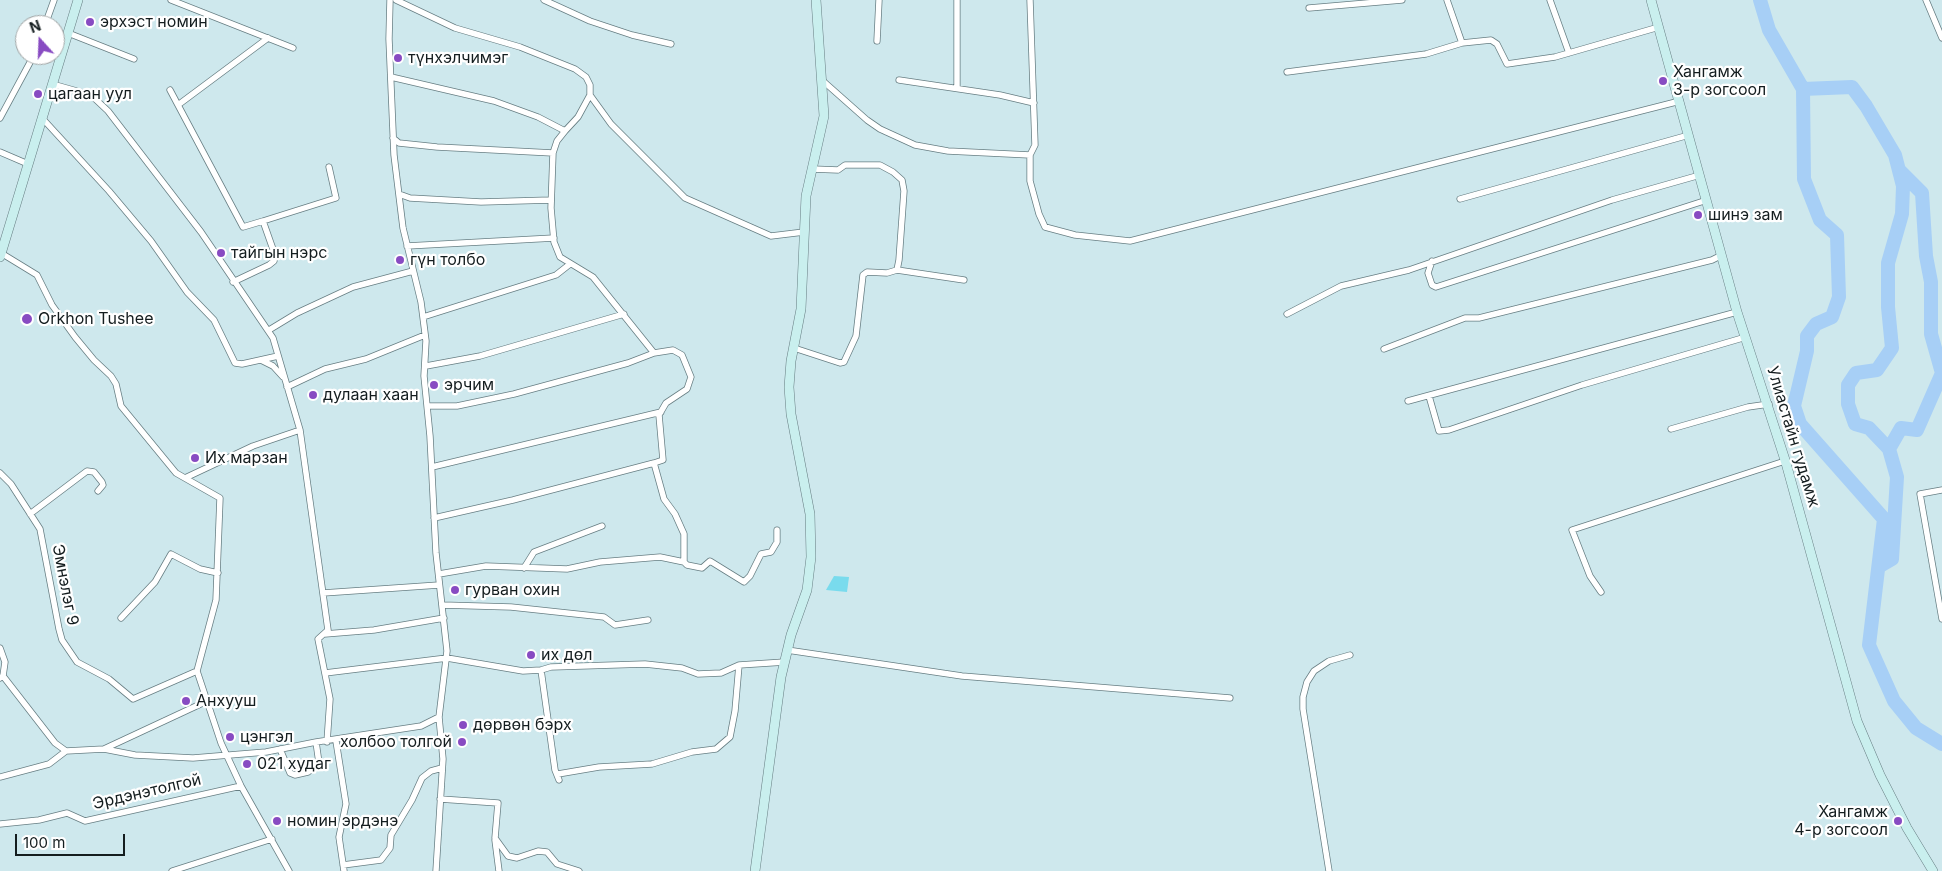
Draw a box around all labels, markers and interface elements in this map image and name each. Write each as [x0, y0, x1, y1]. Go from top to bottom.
place label: эрхэст номин [100, 12, 208, 32]
north arrow [15, 15, 65, 65]
marker: эрхэст номин [84, 16, 96, 28]
text: N [27, 17, 43, 36]
place label: түнхэлчимэг [408, 48, 508, 68]
marker: түнхэлчимэг [392, 52, 404, 64]
place label: Хангамж 3-р зогсоол [1673, 62, 1766, 100]
marker: Хангамж 3-р зогсоол [1657, 75, 1669, 87]
place label: цагаан уул [48, 84, 132, 104]
marker: цагаан уул [32, 88, 44, 100]
place label: шинэ зам [1708, 205, 1783, 225]
marker: шинэ зам [1692, 209, 1704, 221]
place label: тайгын нэрс [231, 243, 327, 263]
marker: тайгын нэрс [215, 247, 227, 259]
place label: гүн толбо [410, 250, 485, 270]
marker: гүн толбо [394, 254, 406, 266]
place label: Orkhon Tushee [38, 309, 153, 329]
marker: Orkhon Tushee [20, 312, 34, 326]
street label: Улиастайн гудамж [1762, 364, 1824, 510]
place label: эрчим [444, 375, 494, 395]
marker: эрчим [428, 379, 440, 391]
place label: дулаан хаан [323, 385, 419, 405]
marker: дулаан хаан [307, 389, 319, 401]
place label: Их марзан [205, 448, 288, 468]
marker: Их марзан [189, 452, 201, 464]
street label: Эмнэлэг 9 [48, 543, 82, 627]
place label: гурван охин [465, 580, 560, 600]
marker: гурван охин [449, 584, 461, 596]
place label: их дөл [541, 645, 593, 665]
marker: их дөл [525, 649, 537, 661]
place label: Анхууш [196, 691, 256, 711]
marker: Анхууш [180, 695, 192, 707]
place label: дөрвөн бэрх [473, 715, 572, 735]
marker: дөрвөн бэрх [457, 719, 469, 731]
place label: цэнгэл [240, 727, 293, 747]
marker: цэнгэл [224, 731, 236, 743]
place label: холбоо толгой [340, 732, 452, 752]
marker: холбоо толгой [456, 736, 468, 748]
place label: 021 худаг [257, 754, 331, 774]
marker: 021 худаг [241, 758, 253, 770]
street label: Эрдэнэтолгой [91, 770, 203, 814]
place label: Хангамж 4-р зогсоол [1794, 802, 1888, 840]
place label: номин эрдэнэ [287, 811, 398, 831]
marker: номин эрдэнэ [271, 815, 283, 827]
marker: Хангамж 4-р зогсоол [1892, 815, 1904, 827]
scale bar [18, 824, 128, 856]
text: 100 m [23, 833, 65, 852]

